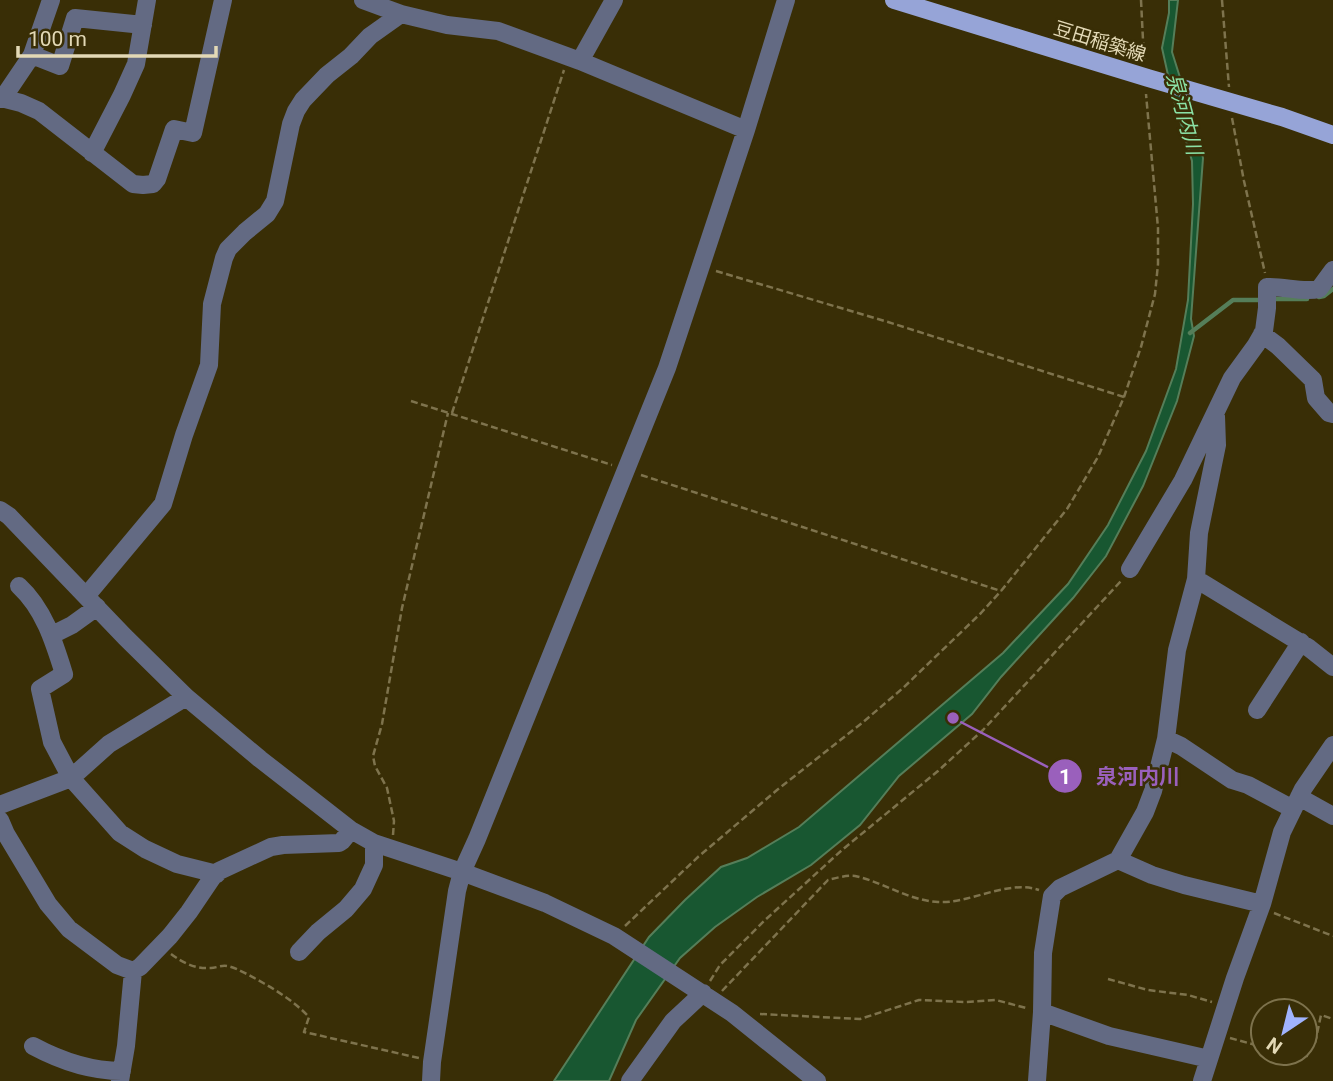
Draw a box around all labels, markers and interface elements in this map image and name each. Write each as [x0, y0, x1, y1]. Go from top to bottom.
scale bar [18, 14, 215, 58]
street label: 豆田稲築線 [1051, 17, 1149, 66]
text: 100 m [28, 27, 87, 51]
water label: 泉河内川 [1162, 70, 1207, 160]
callout: 泉河内川 [1047, 755, 1194, 797]
text: 1 [1059, 765, 1071, 789]
text: 泉河内川 [1096, 765, 1180, 789]
north arrow [1249, 997, 1319, 1067]
text: N [1262, 1032, 1287, 1059]

